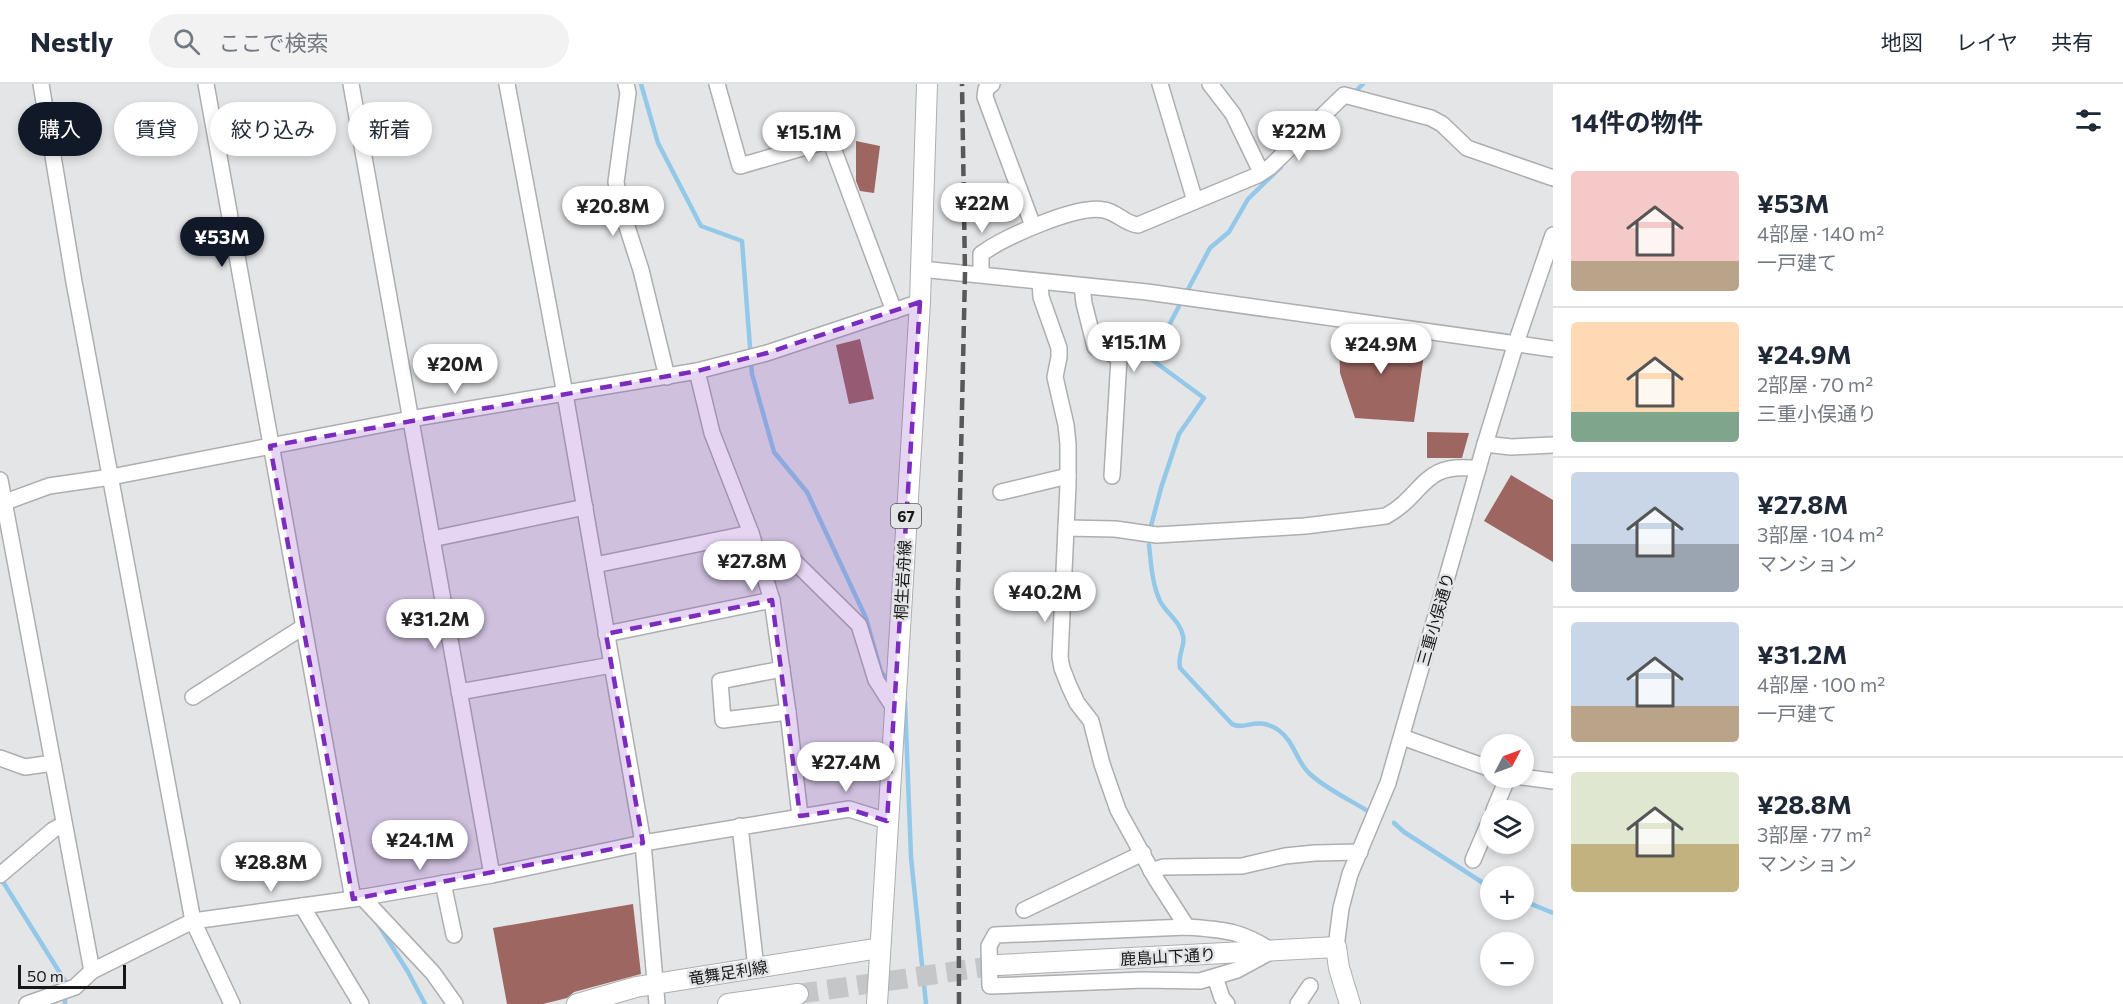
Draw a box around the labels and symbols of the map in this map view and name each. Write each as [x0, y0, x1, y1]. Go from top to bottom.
pin: ¥22M [1263, 111, 1335, 162]
pin: ¥15.1M [760, 112, 858, 163]
pin: ¥22M [946, 183, 1018, 234]
pin: ¥20.8M [564, 186, 662, 237]
pin: ¥53M [186, 217, 258, 268]
pin: ¥15.1M [1085, 322, 1183, 373]
pin: ¥24.9M [1332, 324, 1430, 375]
pin: ¥20M [419, 344, 491, 395]
road number: 67 [891, 504, 921, 528]
street label: 桐生岩舟線 [890, 540, 914, 620]
pin: ¥27.8M [703, 541, 801, 592]
street label: 三重小俣通り [1413, 570, 1457, 668]
pin: ¥40.2M [996, 572, 1094, 623]
pin: ¥31.2M [386, 599, 484, 650]
north arrow [1480, 734, 1534, 788]
pin: ¥27.4M [797, 742, 895, 793]
pin: ¥24.1M [371, 820, 469, 871]
pin: ¥28.8M [222, 842, 320, 893]
street label: 鹿島山下通り [1120, 944, 1216, 968]
street label: 竜舞足利線 [687, 956, 769, 988]
scale bar [18, 962, 126, 990]

